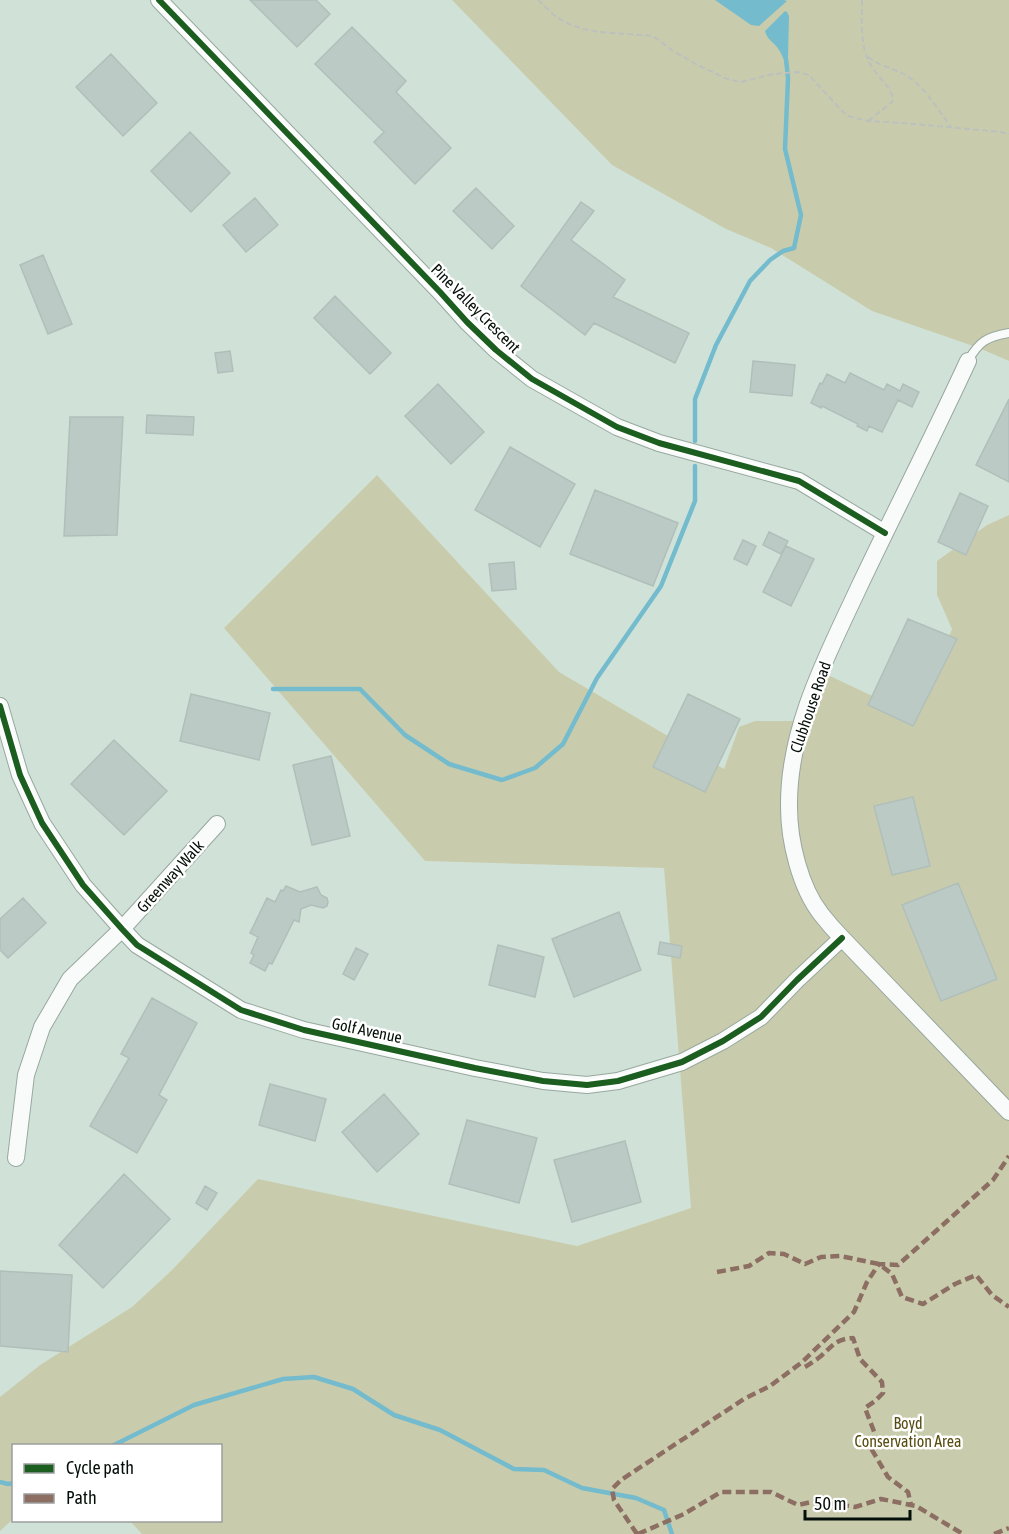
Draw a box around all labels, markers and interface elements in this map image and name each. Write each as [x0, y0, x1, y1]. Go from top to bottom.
street label: Pine Valley Crescent [427, 260, 524, 357]
street label: Clubhouse Road [786, 659, 834, 755]
street label: Greenway Walk [133, 836, 208, 916]
street label: Golf Avenue [330, 1014, 404, 1046]
park label: Boyd Conservation Area [854, 1414, 962, 1450]
legend [12, 1444, 222, 1522]
text: Cycle path [66, 1457, 134, 1478]
scale bar [805, 1483, 910, 1521]
text: Path [66, 1487, 97, 1508]
text: 50 m [814, 1493, 846, 1514]

